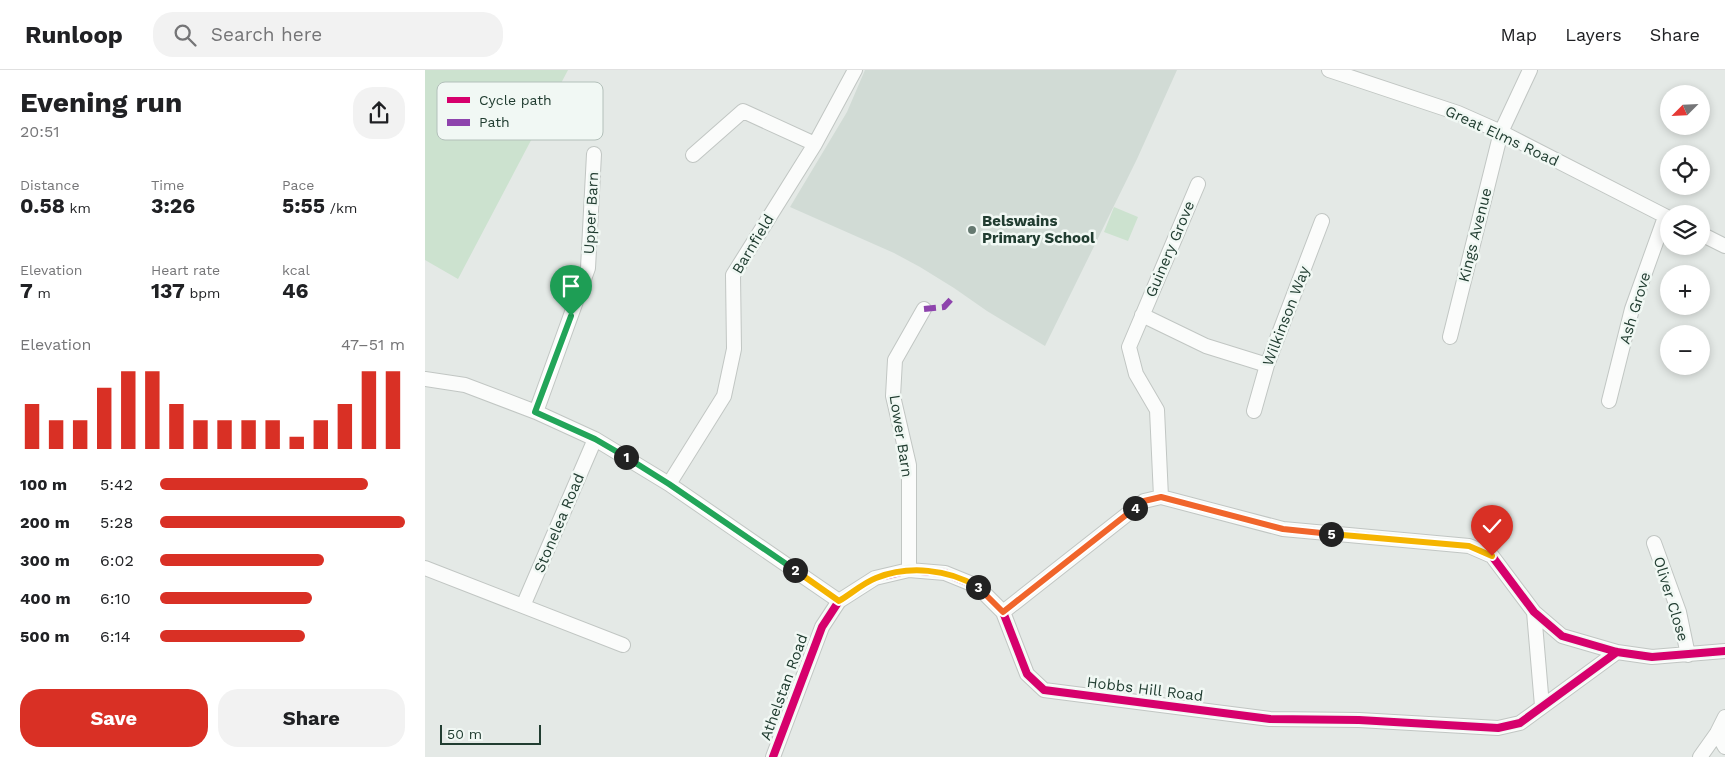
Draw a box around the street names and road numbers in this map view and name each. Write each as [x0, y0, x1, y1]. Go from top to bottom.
street label: Great Elms Road [1442, 102, 1562, 170]
street label: Upper Barn [580, 171, 602, 255]
street label: Kings Avenue [1455, 186, 1495, 284]
street label: Guinery Grove [1142, 198, 1198, 300]
street label: Barnfield [728, 211, 778, 277]
street label: Wilkinson Way [1259, 263, 1313, 368]
street label: Ash Grove [1616, 270, 1654, 346]
street label: Lower Barn [886, 394, 916, 478]
street label: Stonelea Road [530, 471, 588, 575]
street label: Oliver Close [1650, 554, 1692, 644]
street label: Athelstan Road [756, 631, 812, 743]
street label: Hobbs Hill Road [1086, 673, 1204, 705]

